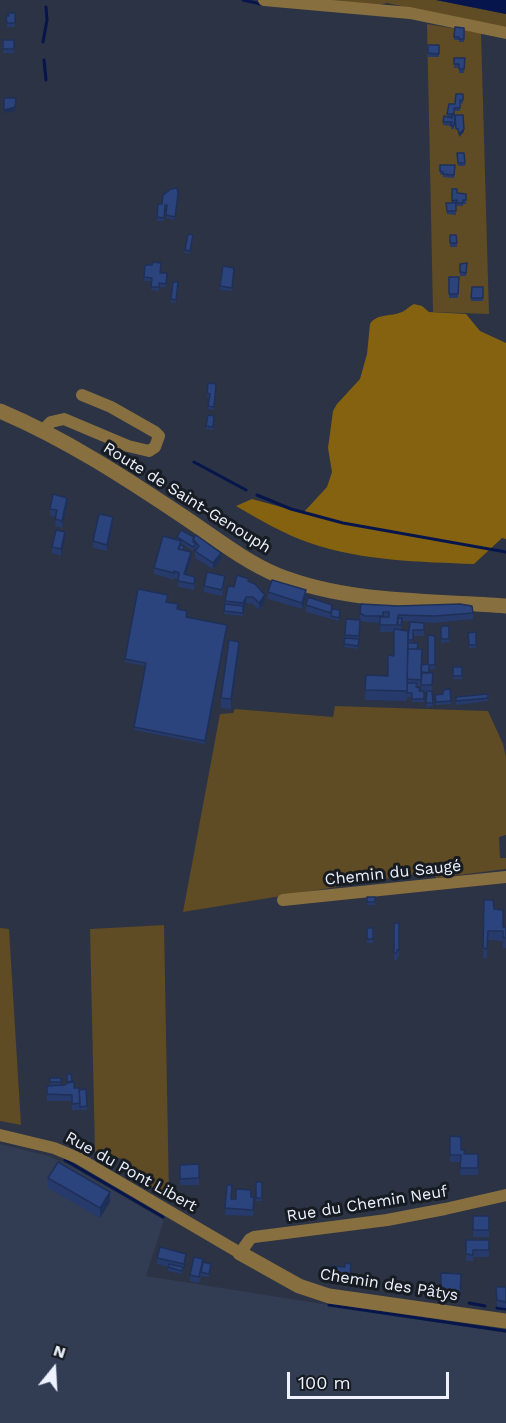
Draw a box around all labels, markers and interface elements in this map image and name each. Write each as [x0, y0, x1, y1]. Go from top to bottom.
street label: Route de Saint-Genouph [100, 438, 274, 558]
street label: Chemin du Saugé [324, 856, 462, 890]
street label: Rue du Pont Libert [62, 1128, 200, 1216]
street label: Rue du Chemin Neuf [285, 1182, 449, 1226]
street label: Chemin des Pâtys [318, 1265, 460, 1305]
north arrow [24, 1339, 84, 1399]
text: N [51, 1341, 68, 1362]
scale bar [290, 1360, 452, 1398]
text: 100 m [298, 1372, 351, 1393]

